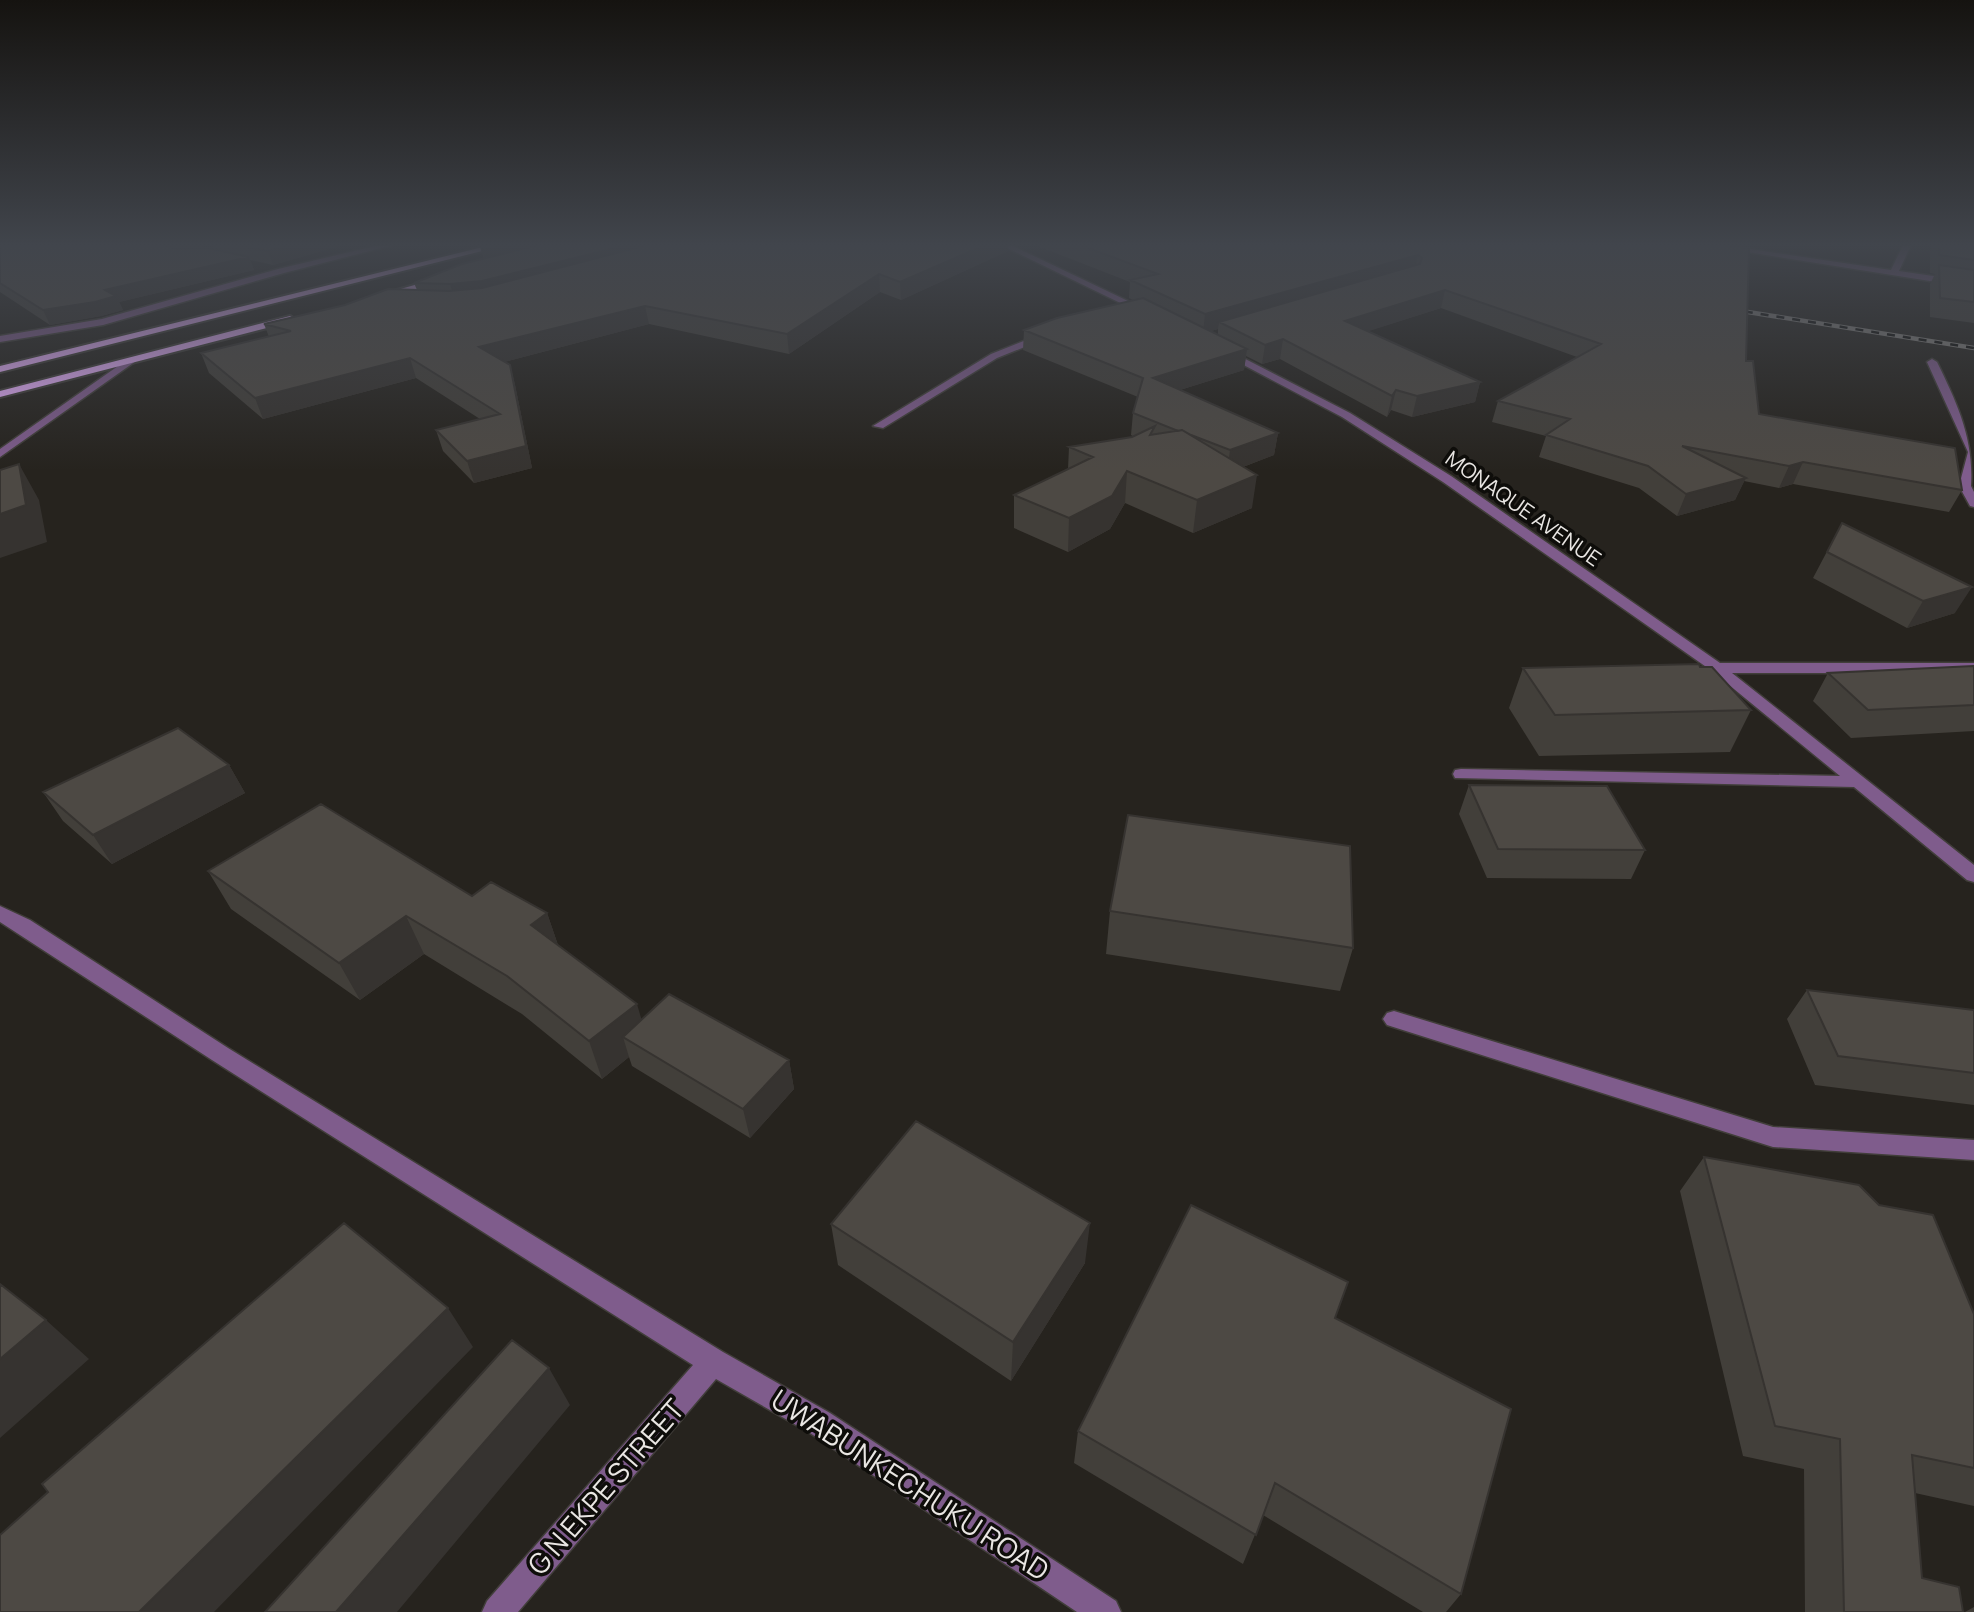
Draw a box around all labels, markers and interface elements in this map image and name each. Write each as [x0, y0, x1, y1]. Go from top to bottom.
street label: MONAQUE AVENUE [1440, 444, 1607, 572]
street label: UWABUNKECHUKU ROAD [764, 1380, 1057, 1588]
street label: G N EKPE STREET [518, 1390, 692, 1582]

